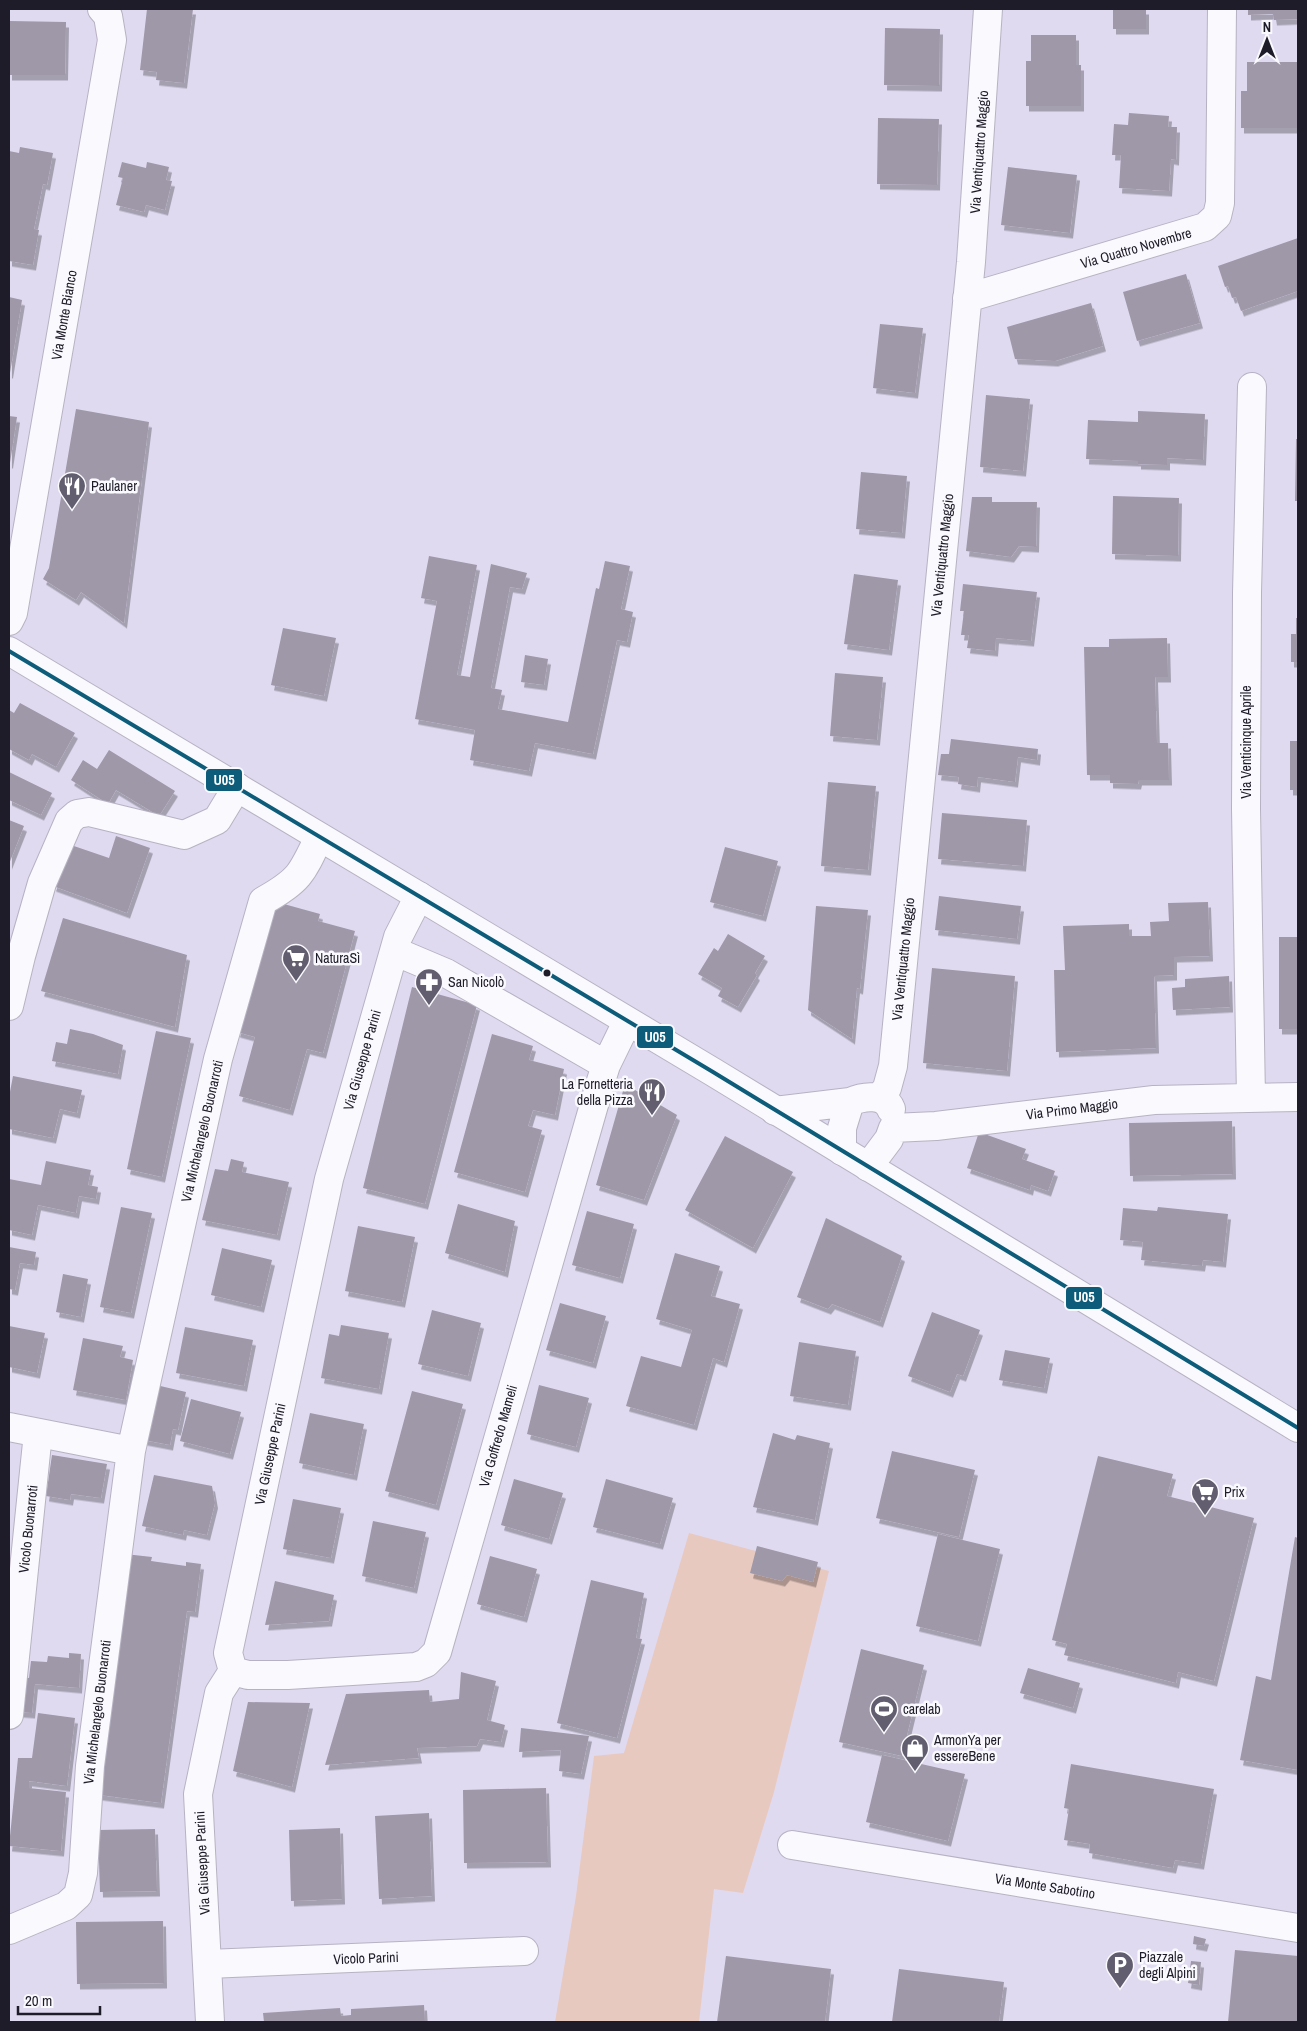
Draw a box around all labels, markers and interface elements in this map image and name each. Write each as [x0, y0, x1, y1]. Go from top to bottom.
north arrow [1242, 15, 1292, 65]
text: N [1263, 18, 1271, 36]
street label: Via Ventiquattro Maggio [966, 90, 992, 214]
street label: Via Quattro Novembre [1078, 224, 1194, 272]
street label: Via Monte Bianco [47, 269, 81, 361]
restaurant icon: Paulaner [57, 471, 87, 510]
place label: Paulaner [91, 477, 137, 495]
street label: Via Ventiquattro Maggio [927, 493, 957, 617]
street label: Via Venticinque Aprile [1237, 685, 1255, 799]
line badge: U05 [205, 768, 243, 792]
text: U05 [213, 771, 235, 789]
street label: Via Ventiquattro Maggio [888, 897, 918, 1021]
supermarket icon: NaturaSì [281, 943, 311, 982]
place label: NaturaSì [315, 949, 360, 967]
pharmacy icon: San Nicolò [414, 967, 444, 1006]
unlabelled marker [542, 968, 552, 978]
place label: San Nicolò [448, 973, 504, 991]
street label: Via Giuseppe Parini [339, 1008, 385, 1112]
line badge: U05 [636, 1025, 674, 1049]
text: U05 [644, 1028, 666, 1046]
street label: Via Michelangelo Buonarroti [177, 1058, 227, 1204]
place label: La Fornetteria della Pizza [561, 1075, 634, 1109]
restaurant icon: La Fornetteria della Pizza [637, 1077, 667, 1116]
street label: Via Primo Maggio [1025, 1094, 1119, 1124]
line badge: U05 [1065, 1286, 1103, 1310]
text: U05 [1073, 1288, 1095, 1306]
street label: Via Goffredo Mameli [475, 1383, 521, 1489]
street label: Via Giuseppe Parini [250, 1401, 290, 1507]
supermarket icon: Prix [1190, 1477, 1220, 1516]
place label: Prix [1224, 1483, 1245, 1501]
street label: Vicolo Buonarroti [14, 1484, 42, 1574]
street label: Via Michelangelo Buonarroti [79, 1639, 115, 1785]
sports icon: carelab [869, 1694, 899, 1733]
place label: carelab [903, 1700, 941, 1718]
place label: ArmonYa per essereBene [933, 1731, 1001, 1765]
shop icon: ArmonYa per essereBene [900, 1733, 930, 1772]
street label: Via Giuseppe Parini [190, 1811, 214, 1915]
street label: Via Monte Sabotino [994, 1869, 1096, 1903]
street label: Vicolo Parini [333, 1948, 399, 1968]
place label: Piazzale degli Alpini [1139, 1948, 1196, 1982]
parking icon: Piazzale degli Alpini [1105, 1950, 1135, 1989]
scale bar [18, 1984, 100, 2016]
text: 20 m [25, 1990, 52, 2011]

